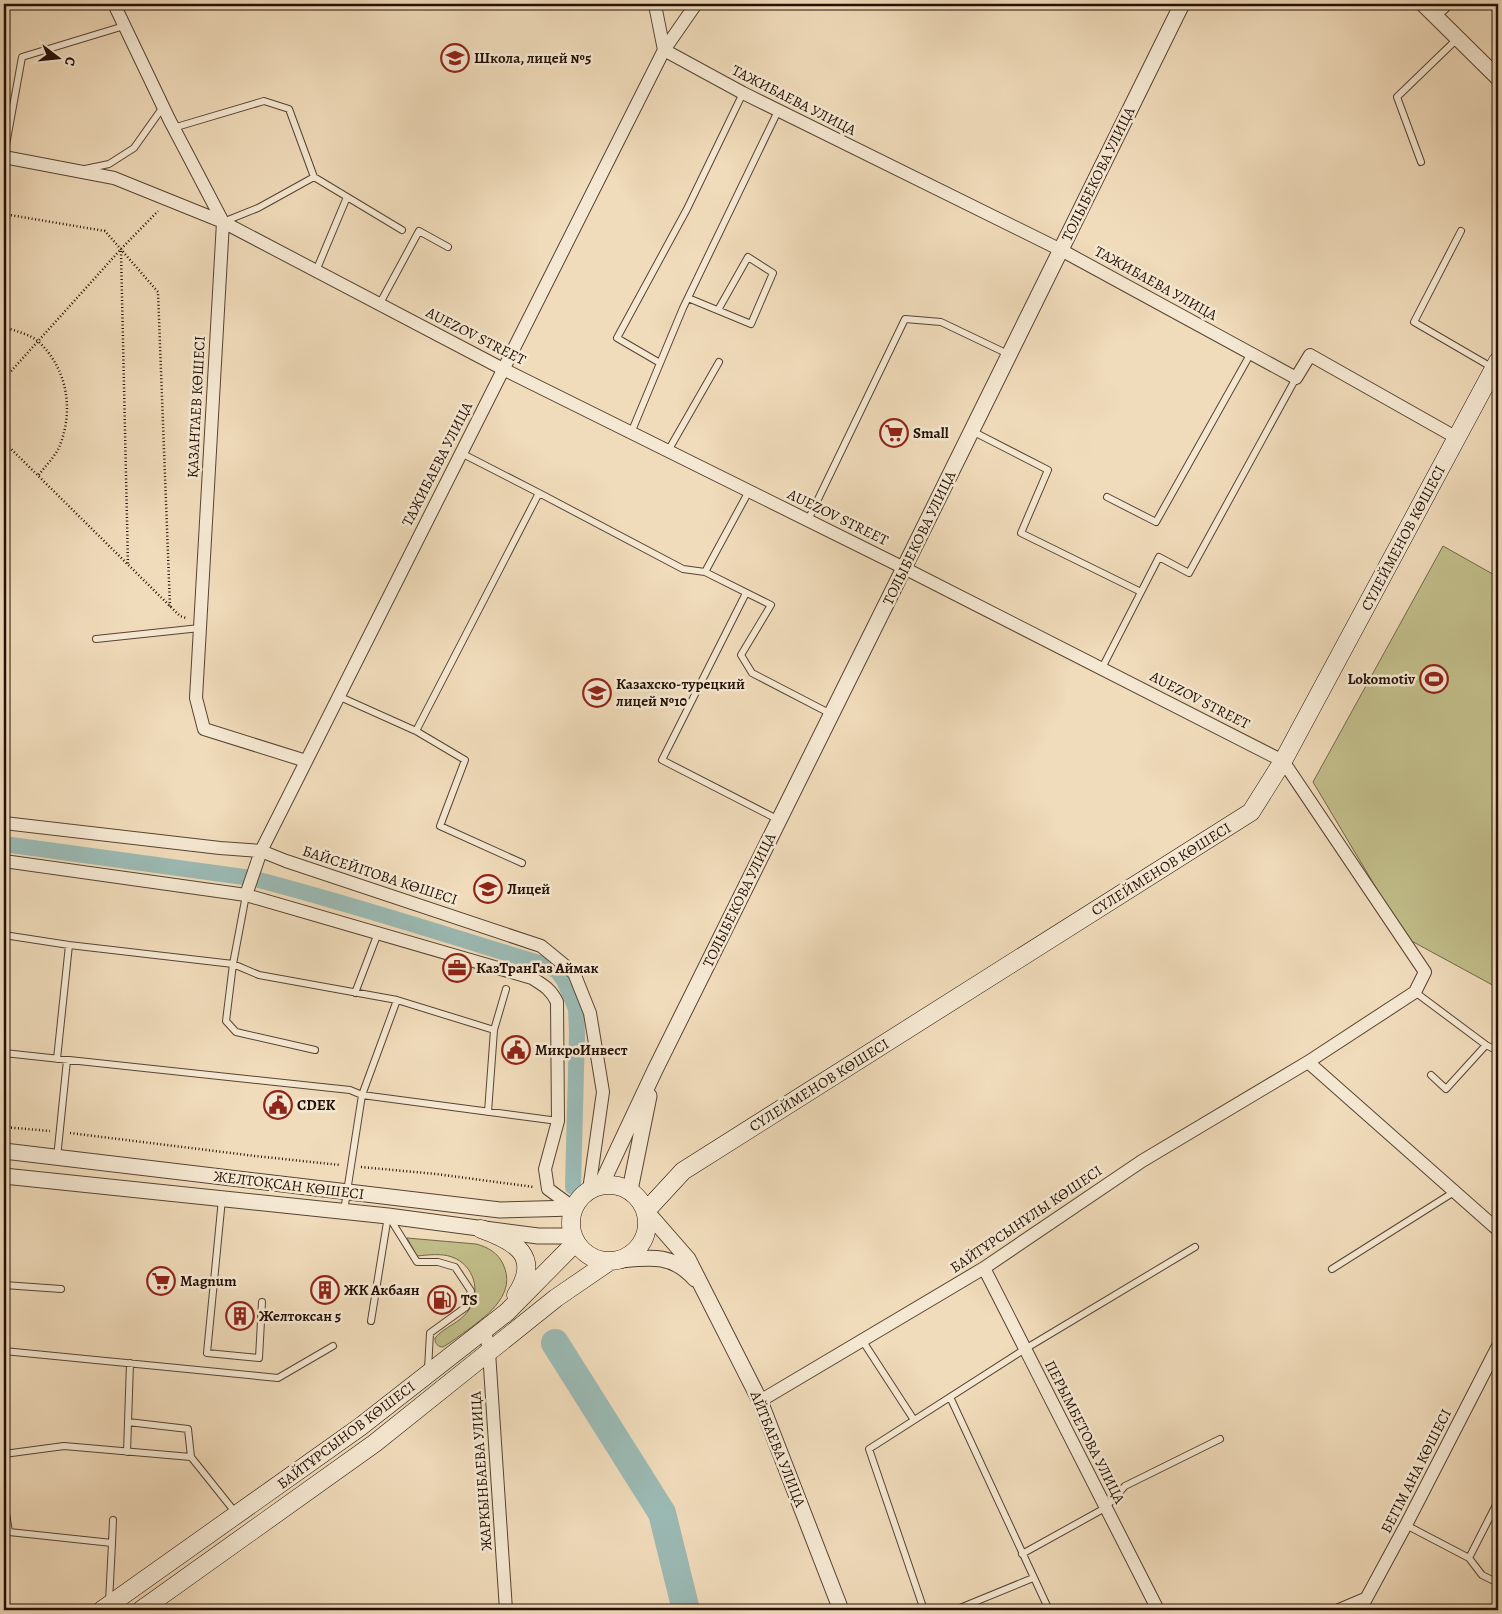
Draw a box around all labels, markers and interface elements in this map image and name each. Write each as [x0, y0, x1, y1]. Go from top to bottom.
north arrow [32, 32, 82, 82]
school or university icon: Школа, лицей №5 [440, 43, 470, 73]
place label: Школа, лицей №5 [474, 48, 591, 68]
text: С [60, 55, 80, 69]
street label: ТАЖИБАЕВА УЛИЦА [728, 60, 860, 140]
street label: ТОЛЫБЕКОВА УЛИЦА [1057, 103, 1139, 244]
street label: ТАЖИБАЕВА УЛИЦА [1091, 241, 1221, 325]
street label: AUEZOV STREET [422, 302, 530, 370]
street label: ҚАЗАНТАЕВ КӨШЕСІ [182, 335, 210, 479]
street label: ТАЖИБАЕВА УЛИЦА [397, 398, 477, 530]
supermarket icon: Small [879, 418, 909, 448]
place label: Small [913, 423, 949, 443]
street label: СҮЛЕЙМЕНОВ КӨШЕСІ [1356, 462, 1450, 614]
street label: ТОЛЫБЕКОВА УЛИЦА [878, 467, 960, 608]
street label: AUEZOV STREET [784, 484, 892, 550]
sports icon: Lokomotiv [1419, 664, 1449, 694]
street label: AUEZOV STREET [1146, 666, 1254, 734]
place label: Lokomotiv [1347, 669, 1416, 689]
place label: Казахско-турецкий лицей №10 [615, 674, 745, 711]
school or university icon: Казахско-турецкий лицей №10 [582, 678, 612, 708]
street label: СҮЛЕЙМЕНОВ КӨШЕСІ [1087, 818, 1235, 920]
street label: ТОЛЫБЕКОВА УЛИЦА [698, 829, 780, 970]
street label: БАЙСЕЙІТОВА КӨШЕСІ [300, 840, 460, 910]
school or university icon: Лицей [473, 874, 503, 904]
place label: Лицей [507, 879, 550, 899]
office icon: КазТранГаз Аймак [442, 953, 472, 983]
place label: КазТранГаз Аймак [476, 958, 599, 978]
street label: СҮЛЕЙМЕНОВ КӨШЕСІ [745, 1034, 893, 1136]
public building icon: МикроИнвест [501, 1035, 531, 1065]
place label: МикроИнвест [535, 1040, 628, 1060]
public building icon: CDEK [263, 1090, 293, 1120]
place label: CDEK [297, 1095, 336, 1115]
street label: БАЙТҰРСЫНҰЛЫ КӨШЕСІ [946, 1161, 1106, 1277]
street label: ЖЕЛТОҚСАН КӨШЕСІ [213, 1166, 365, 1204]
supermarket icon: Magnum [146, 1266, 176, 1296]
place label: Magnum [180, 1271, 237, 1291]
building icon: ЖК Акбаян [310, 1275, 340, 1305]
place label: ЖК Акбаян [344, 1280, 420, 1300]
fuel station icon: TS [427, 1285, 457, 1315]
place label: TS [461, 1290, 478, 1310]
building icon: Желтоксан 5 [225, 1301, 255, 1331]
place label: Желтоксан 5 [259, 1306, 341, 1326]
street label: ПЕРЫМБЕТОВА УЛИЦА [1040, 1357, 1130, 1507]
street label: БАЙТҰРСЫНОВ КӨШЕСІ [273, 1376, 419, 1494]
street label: АЙТБАЕВА УЛИЦА [745, 1387, 811, 1510]
street label: ЖАРКЫНБАЕВА УЛИЦА [465, 1390, 497, 1551]
street label: БЕГІМ АНА КӨШЕСІ [1376, 1405, 1456, 1537]

